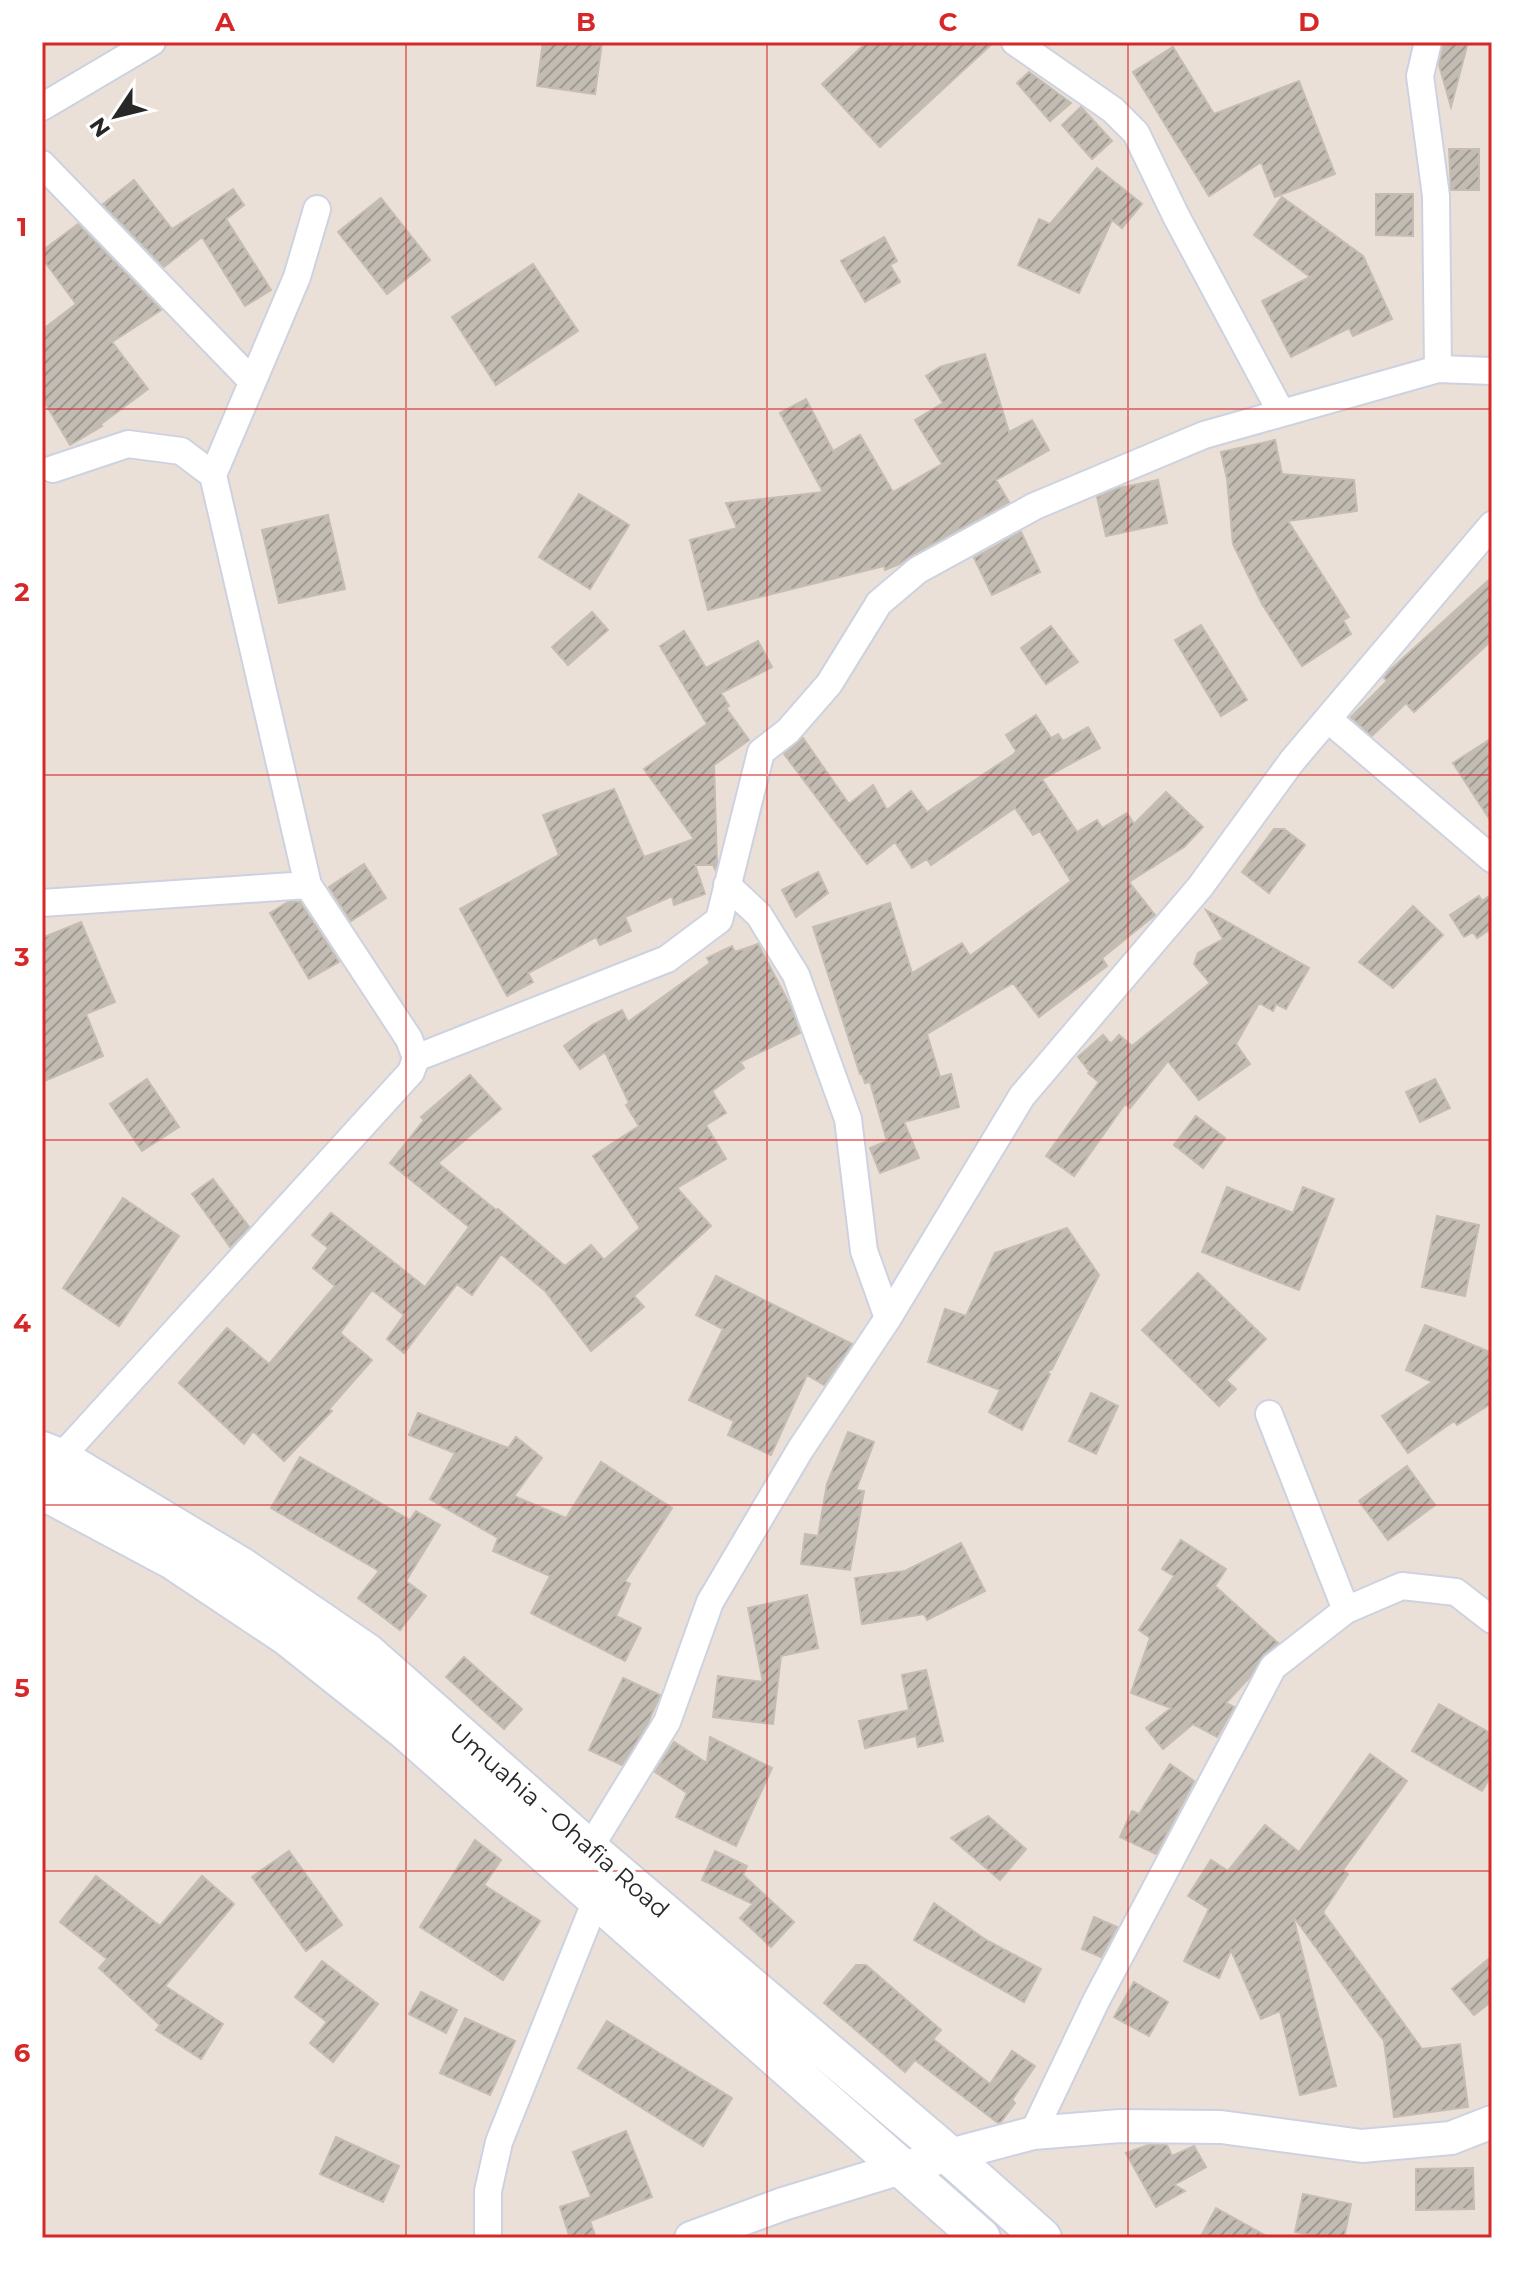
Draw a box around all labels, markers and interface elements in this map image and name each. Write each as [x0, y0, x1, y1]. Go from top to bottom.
text: A [214, 6, 236, 38]
text: B [576, 6, 596, 38]
text: C [939, 6, 958, 38]
text: D [1298, 6, 1320, 38]
north arrow [76, 76, 156, 156]
text: N [84, 112, 116, 142]
text: 1 [17, 211, 27, 243]
text: 2 [14, 576, 30, 608]
text: 3 [13, 941, 30, 973]
text: 4 [13, 1307, 31, 1339]
text: 5 [14, 1672, 30, 1704]
street label: Umuahia - Ohafia Road [444, 1717, 675, 1924]
text: 6 [14, 2037, 31, 2069]

